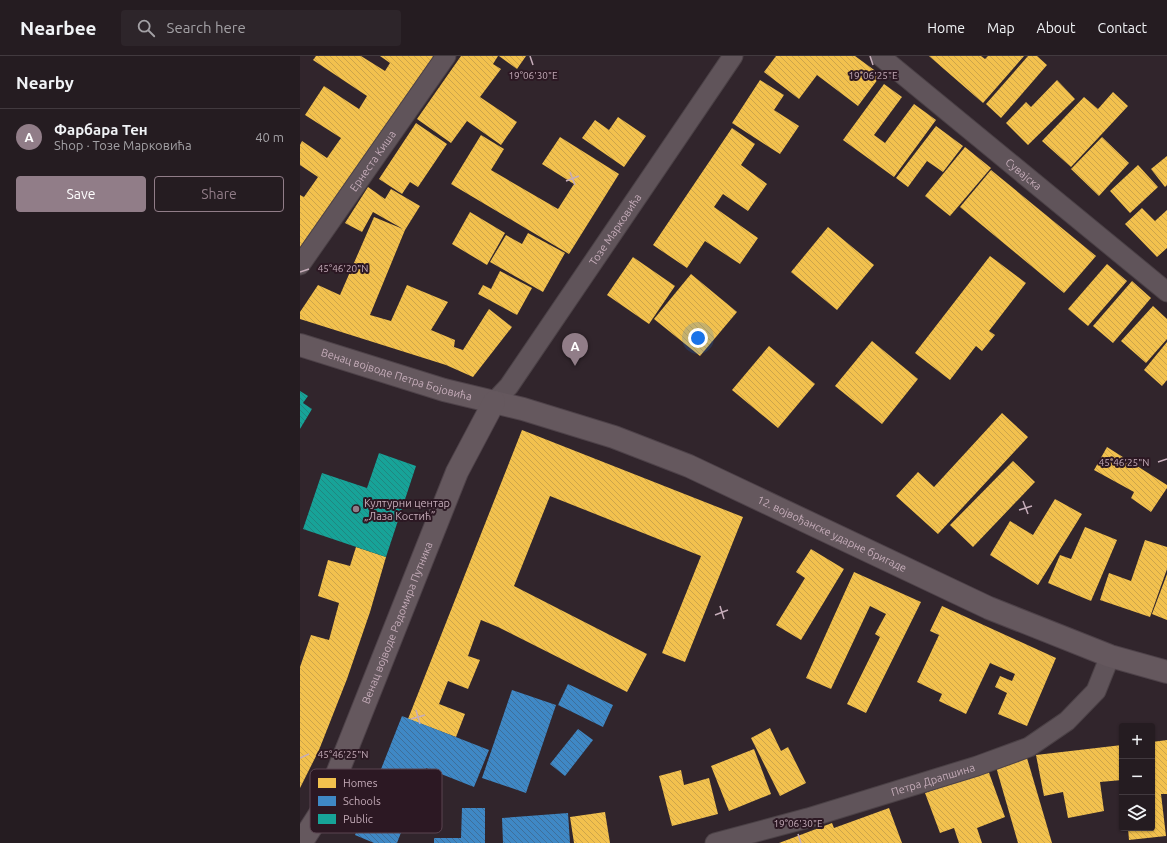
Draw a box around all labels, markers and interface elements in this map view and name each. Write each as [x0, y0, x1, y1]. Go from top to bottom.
search box [121, 10, 401, 46]
text: Nearbee [20, 17, 97, 39]
icon: search [135, 17, 157, 39]
text: Search here [167, 19, 246, 36]
text: Home [927, 20, 965, 36]
text: Map [987, 20, 1015, 36]
text: About [1037, 20, 1076, 36]
text: Contact [1098, 20, 1147, 36]
text: 19°06'30"E [508, 70, 558, 81]
text: 19°06'25"E [848, 70, 898, 81]
text: Nearby [16, 73, 74, 92]
text: Фарбара Тен [54, 121, 148, 138]
street label: Ернеста Киша [347, 128, 398, 194]
text: A [24, 130, 34, 144]
text: 40 m [255, 130, 284, 144]
text: Shop · Тозе Марковића [54, 138, 192, 152]
street label: Сувајска [1003, 156, 1044, 192]
button: Save [16, 176, 146, 212]
button: Share [154, 176, 284, 212]
street label: Тозе Марковића [587, 191, 644, 268]
text: 45°46'20"N [318, 263, 368, 274]
your location [688, 328, 708, 348]
pin: A [562, 333, 588, 366]
street label: Венац војводе Петра Бојовића [320, 346, 473, 403]
text: 45°46'25"N [1099, 457, 1149, 468]
street label: 12. војвођанске ударне бригаде [755, 493, 909, 574]
place label: Културни центар „Лаза Костић” [364, 497, 450, 522]
marker: Културни центар „Лаза Костић” [351, 504, 361, 514]
street label: Венац војводе Радомира Путника [359, 540, 435, 705]
map controls [1119, 723, 1155, 831]
button: + [1119, 723, 1155, 759]
text: 45°46'25"N [318, 749, 368, 760]
button: − [1119, 759, 1155, 795]
street label: Петра Драпшина [890, 761, 976, 798]
legend [310, 769, 442, 833]
text: Homes [343, 777, 378, 789]
text: Schools [343, 795, 381, 807]
button: layers [1119, 795, 1155, 831]
text: Public [343, 813, 373, 825]
text: 19°06'30"E [773, 818, 823, 829]

